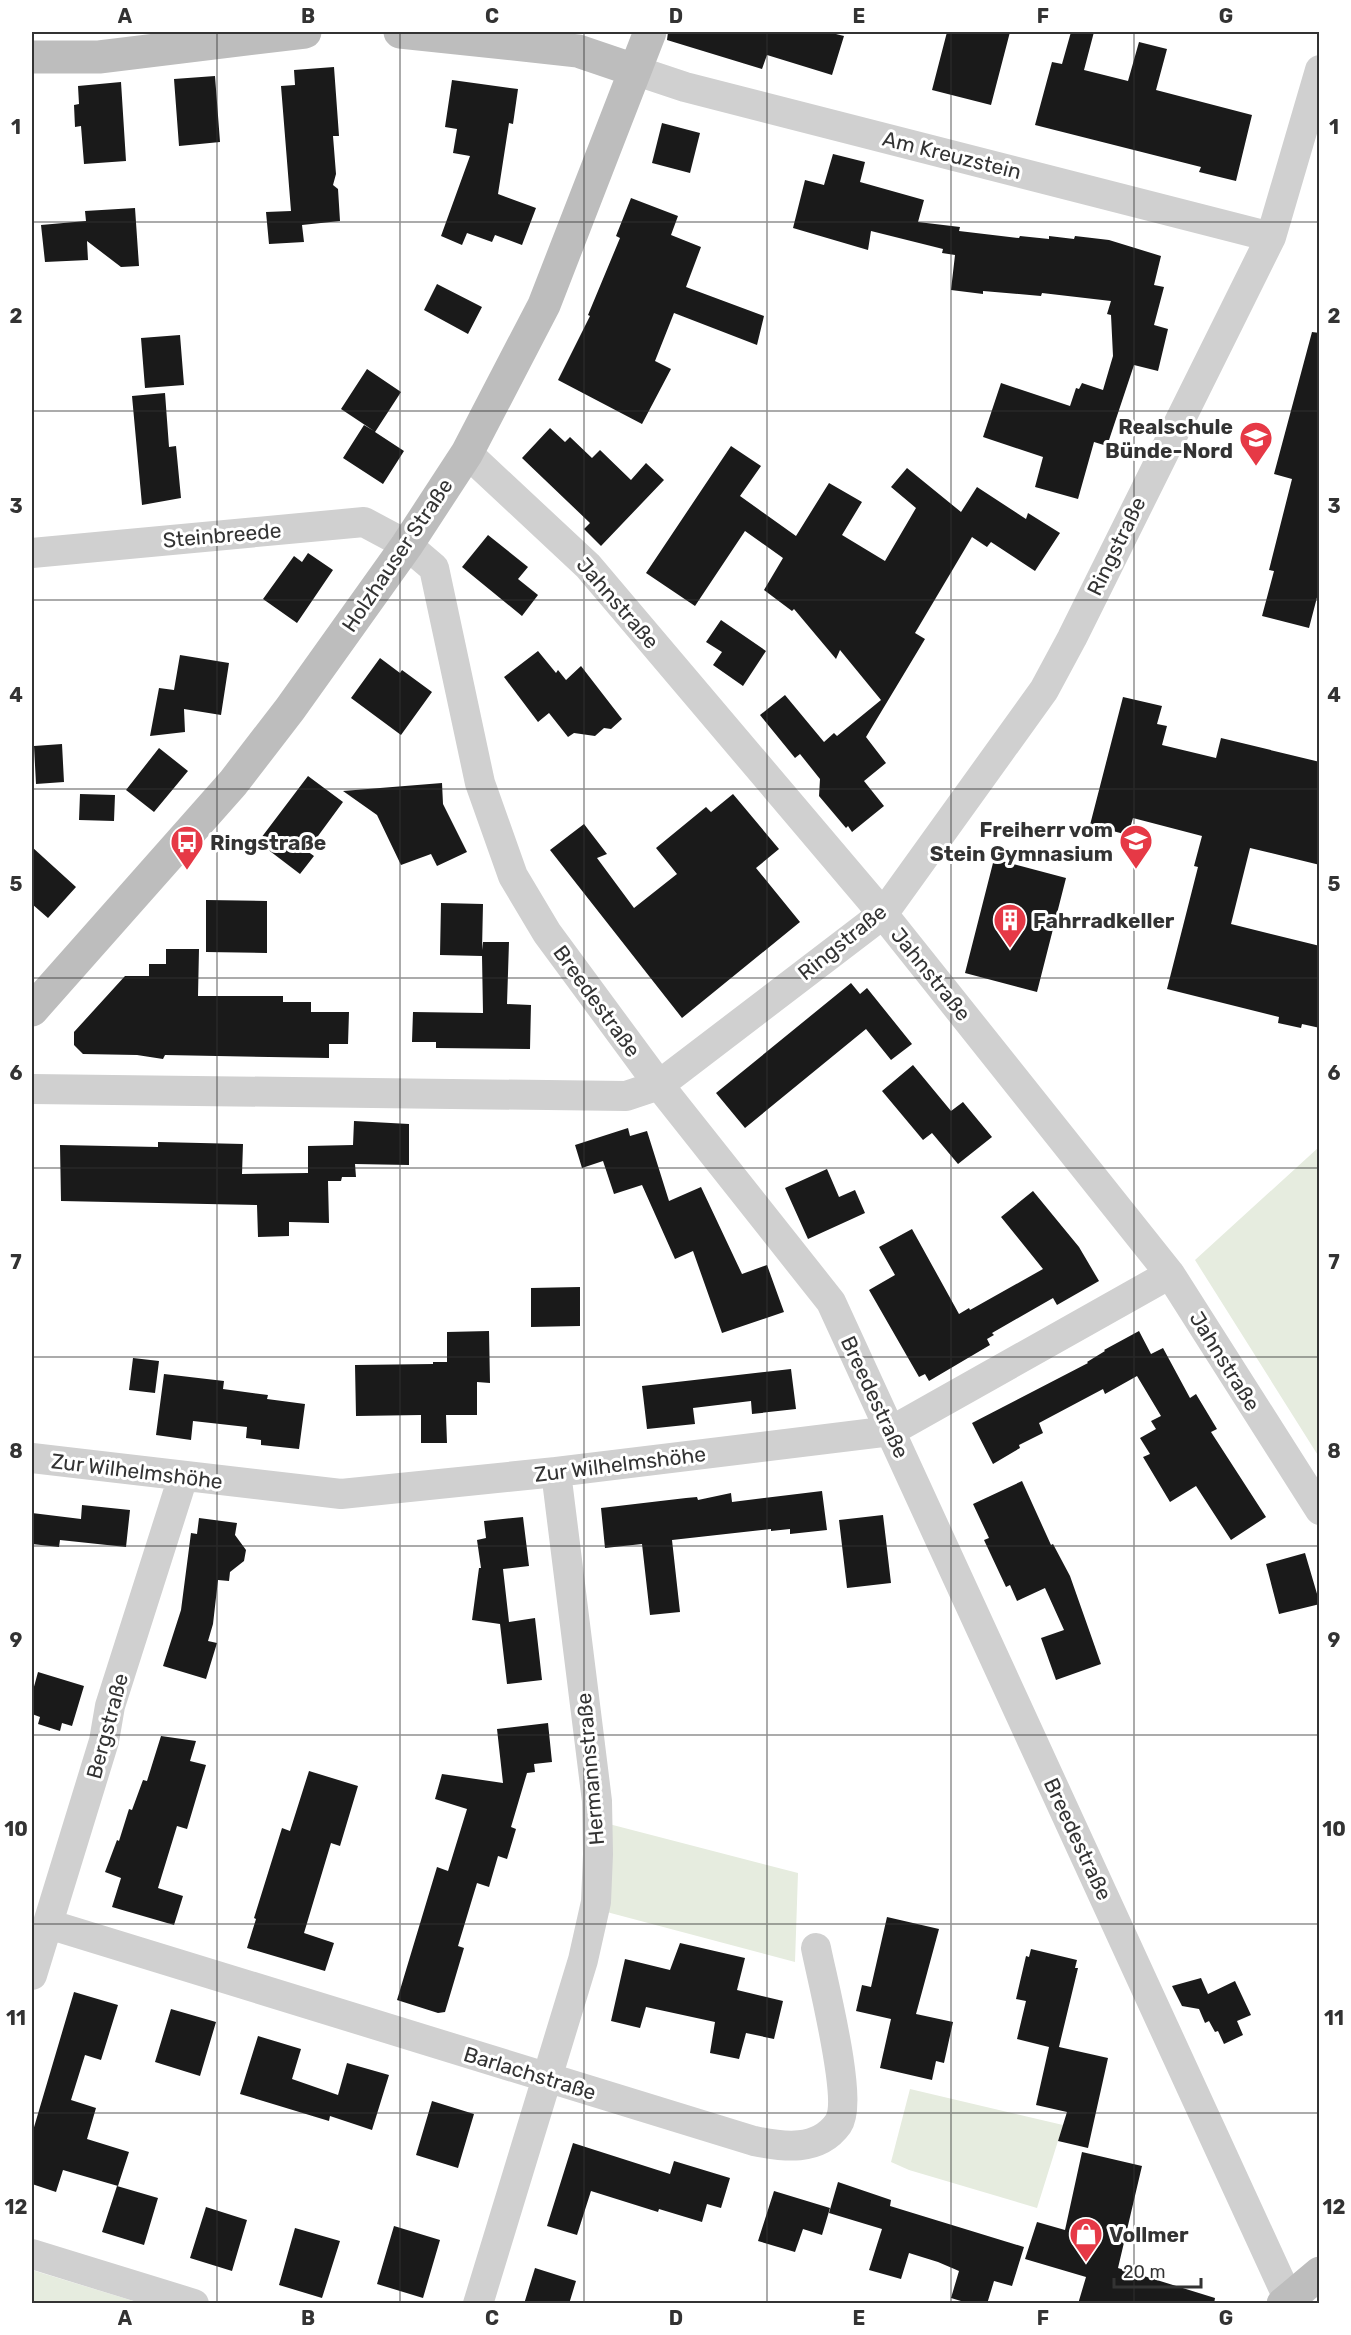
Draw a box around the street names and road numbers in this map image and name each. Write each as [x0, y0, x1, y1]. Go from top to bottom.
street label: Am Kreuzstein [880, 126, 1024, 184]
street label: Holzhauser Straße [336, 473, 458, 637]
street label: Ringstraße [1081, 493, 1151, 599]
street label: Steinbreede [162, 517, 282, 553]
street label: Jahnstraße [572, 552, 664, 654]
street label: Ringstraße [793, 899, 891, 985]
street label: Jahnstraße [886, 922, 976, 1026]
street label: Breedestraße [548, 940, 646, 1062]
street label: Jahnstraße [1185, 1307, 1265, 1415]
street label: Breedestraße [836, 1332, 914, 1462]
street label: Zur Wilhelmshöhe [533, 1441, 707, 1487]
street label: Zur Wilhelmshöhe [50, 1448, 224, 1494]
street label: Bergstraße [81, 1670, 133, 1782]
street label: Hermannstraße [571, 1692, 609, 1846]
street label: Breedestraße [1039, 1774, 1117, 1904]
street label: Barlachstraße [461, 2041, 599, 2105]

